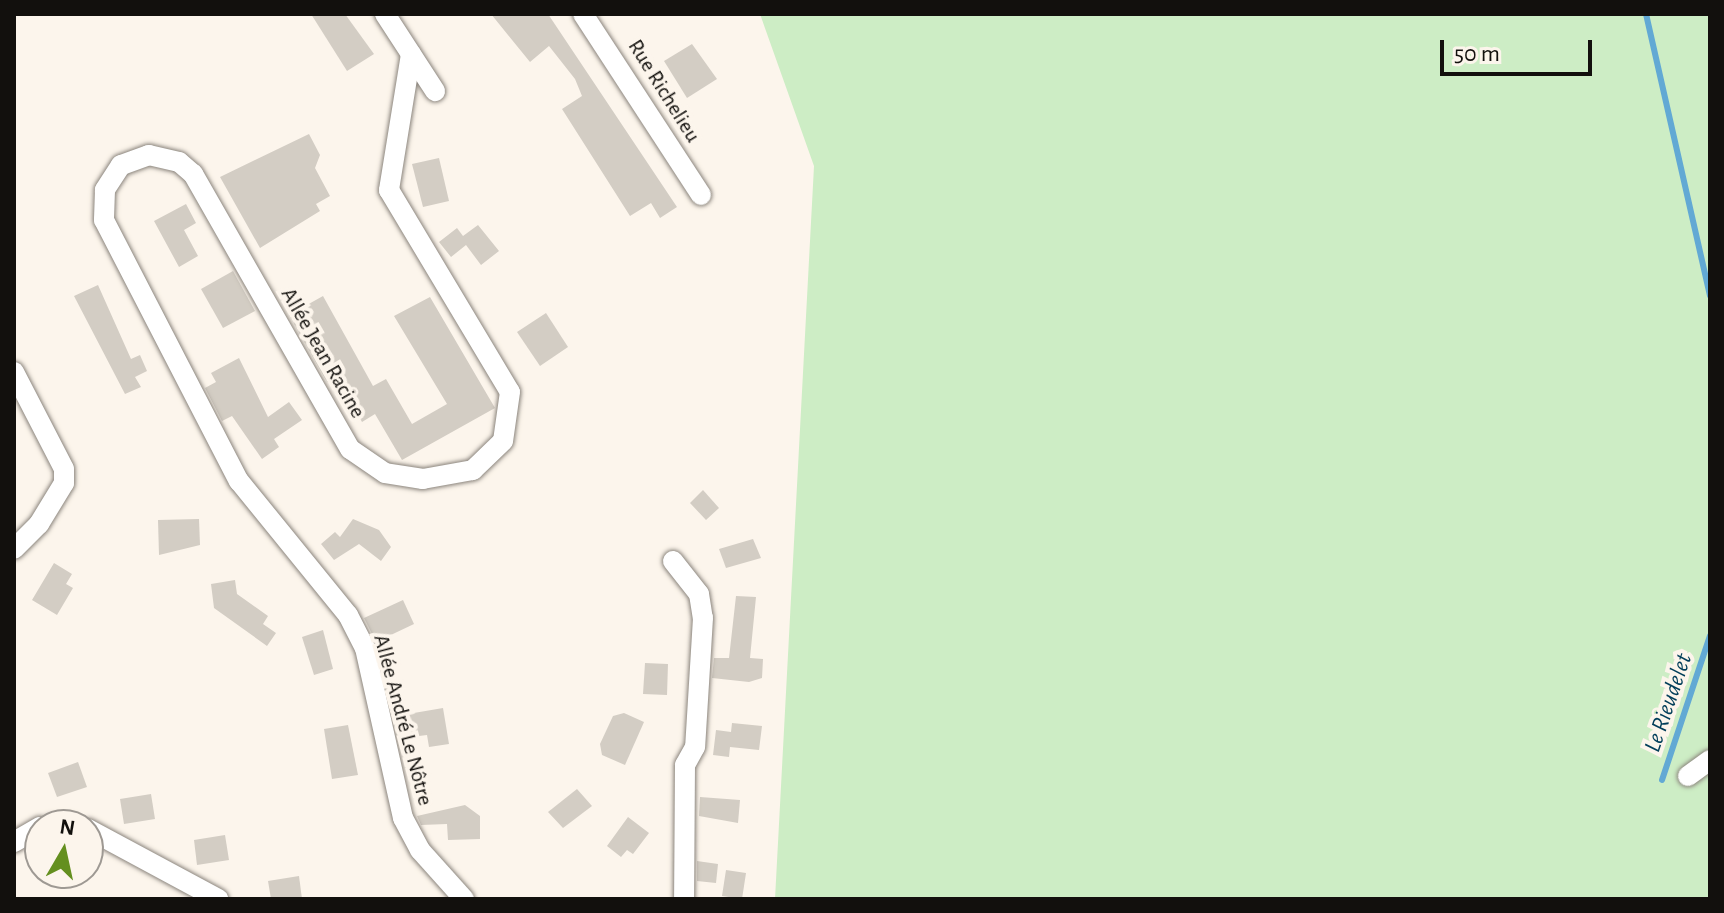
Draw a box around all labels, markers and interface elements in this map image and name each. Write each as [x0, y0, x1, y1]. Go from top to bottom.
scale bar [1444, 24, 1596, 74]
street label: Rue Richelieu [622, 35, 706, 147]
text: 50 m [1454, 42, 1500, 66]
street label: Allée Jean Racine [275, 283, 371, 423]
street label: Allée André Le Nôtre [367, 632, 439, 808]
water label: Le Rieudelet [1639, 650, 1699, 756]
north arrow [24, 809, 104, 889]
text: N [58, 815, 77, 839]

